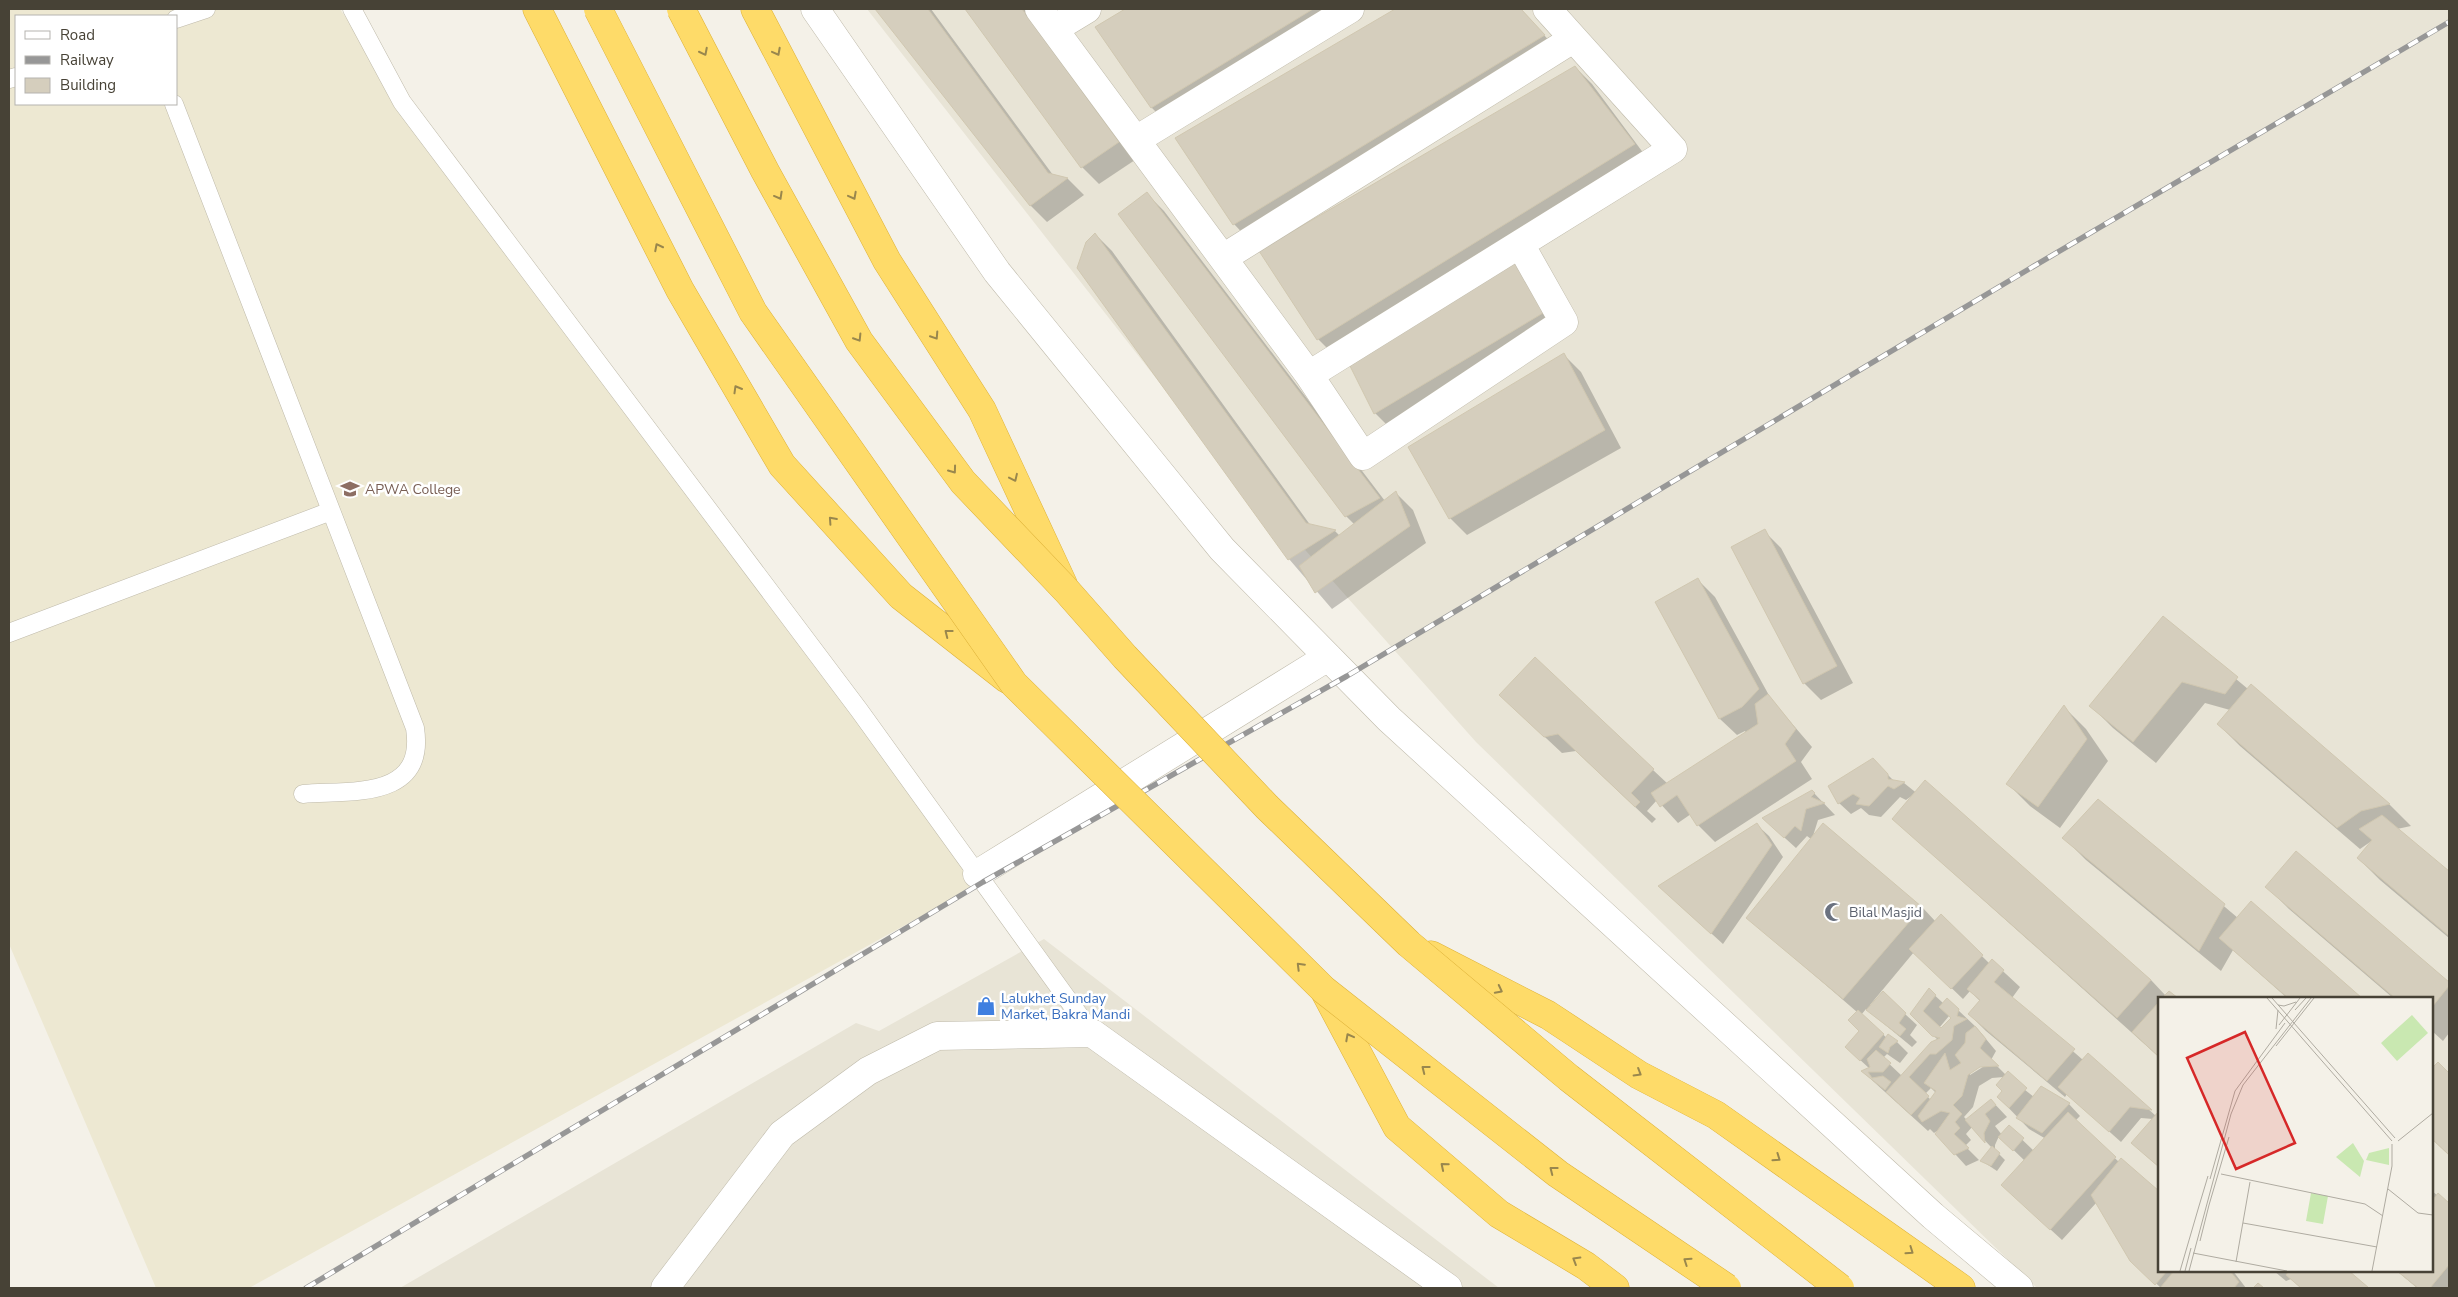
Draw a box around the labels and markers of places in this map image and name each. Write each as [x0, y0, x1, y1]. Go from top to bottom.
school or university icon: APWA College [339, 478, 361, 500]
place label: APWA College [365, 480, 461, 499]
mosque icon: Bilal Masjid [1823, 901, 1845, 923]
place label: Bilal Masjid [1849, 903, 1922, 922]
place label: Lalukhet Sunday Market, Bakra Mandi [1001, 989, 1130, 1024]
shop icon: Lalukhet Sunday Market, Bakra Mandi [975, 995, 997, 1017]

